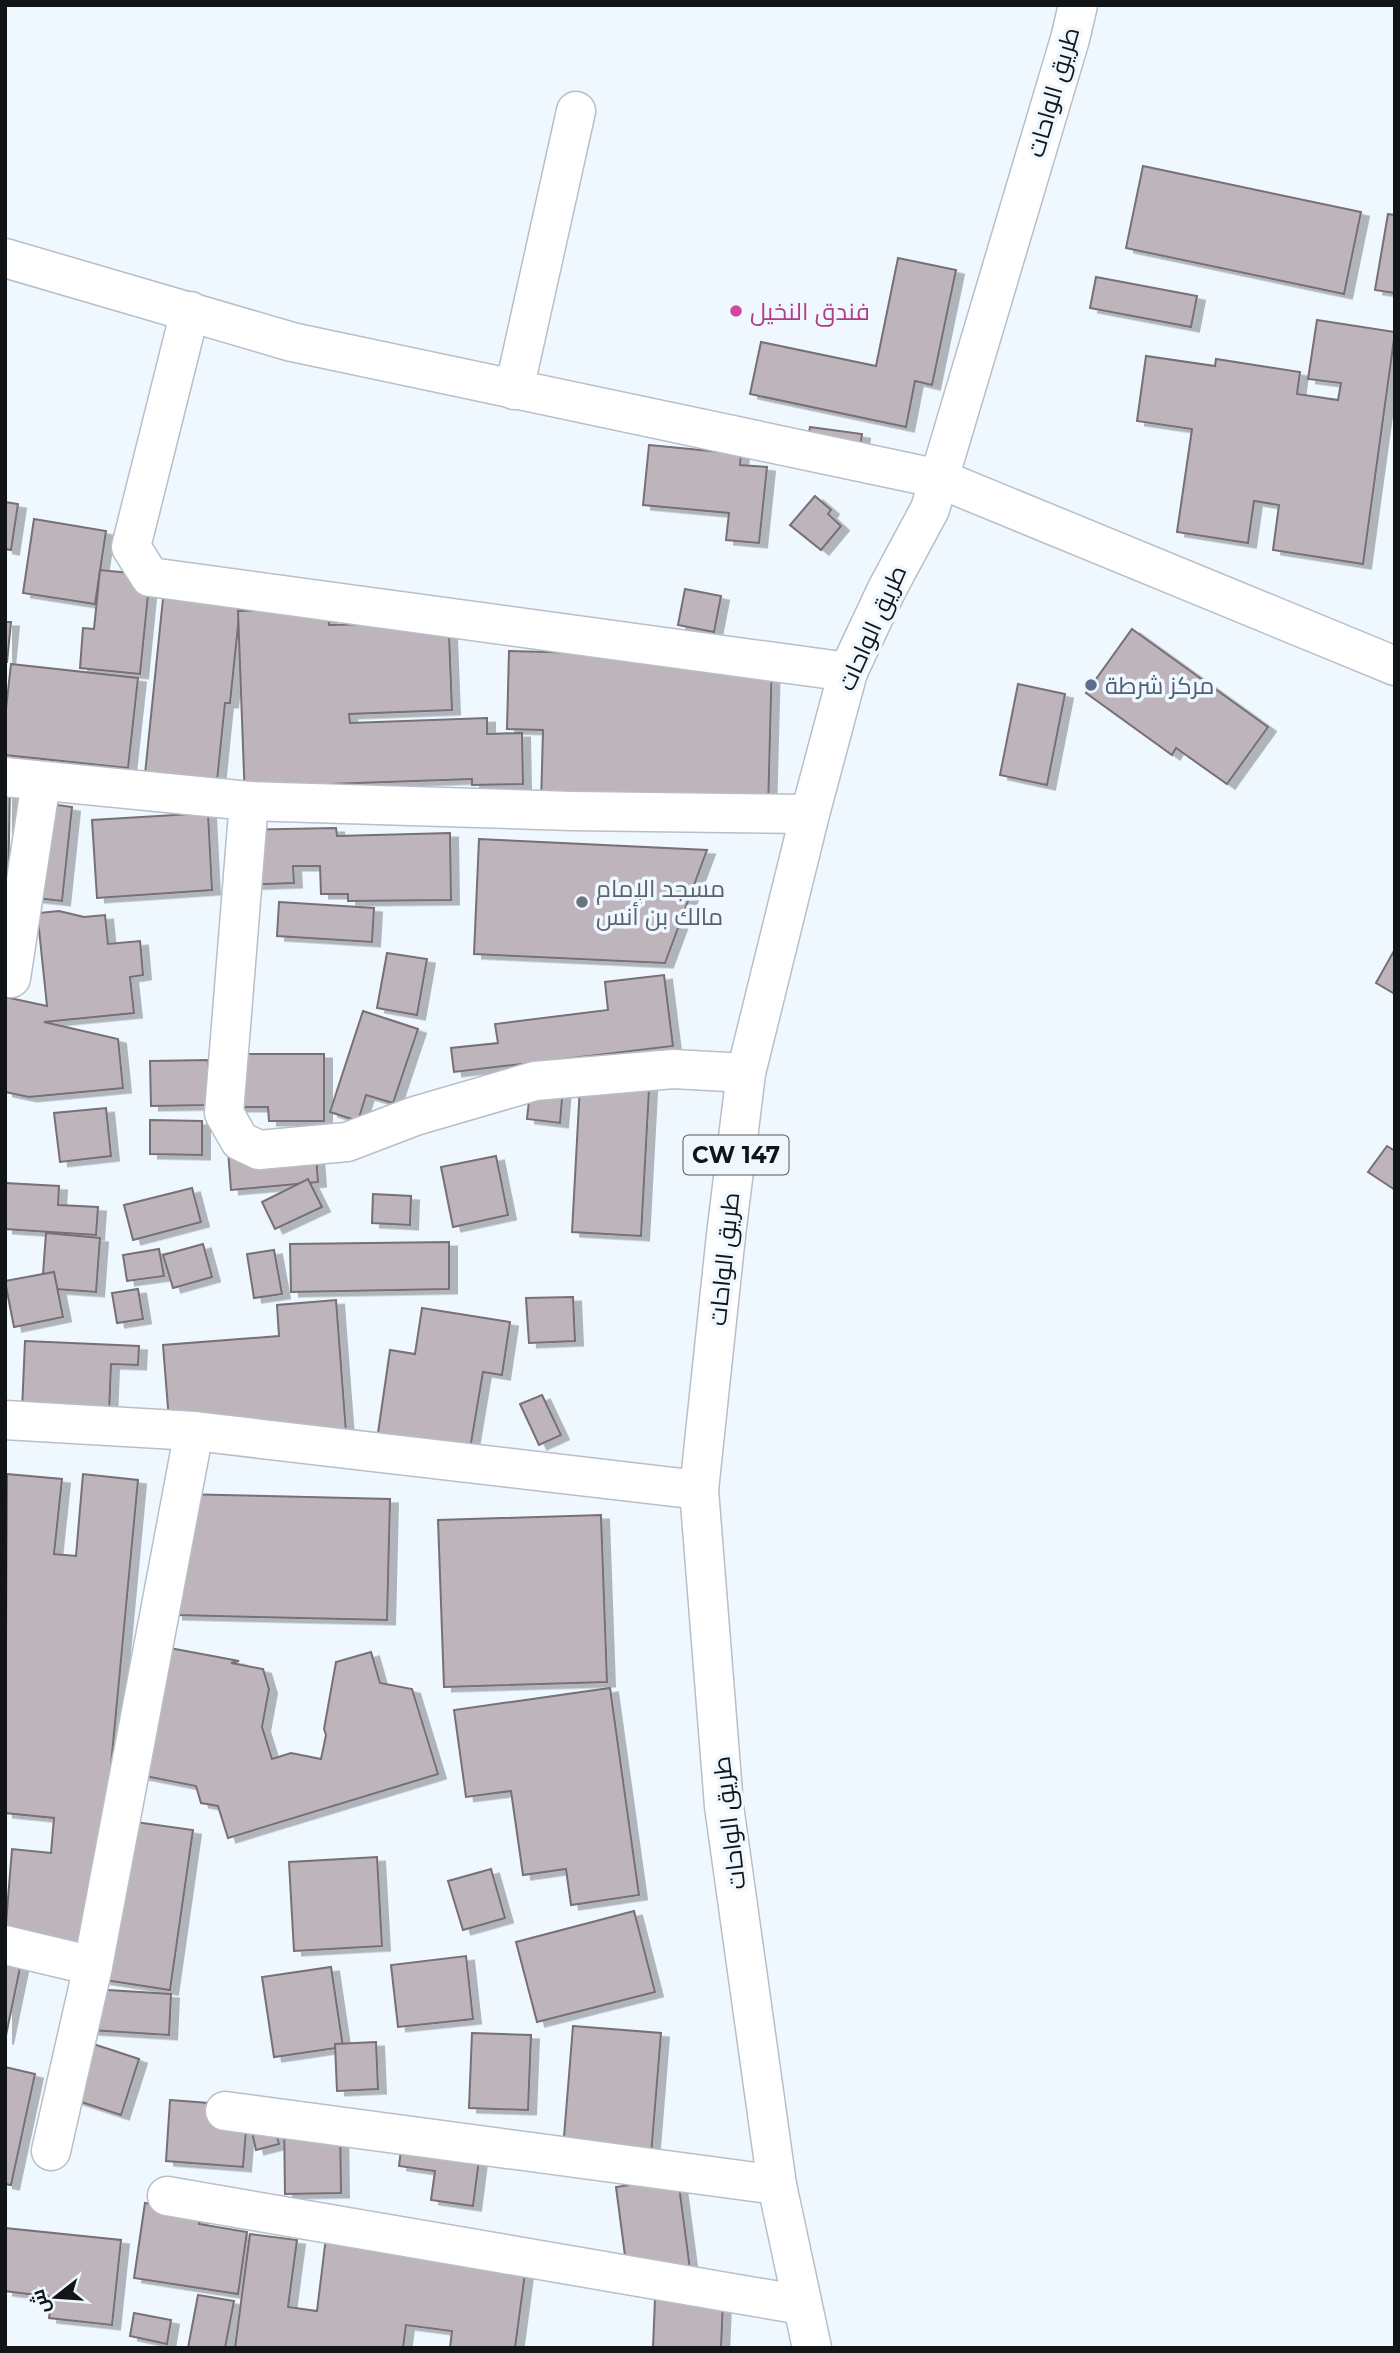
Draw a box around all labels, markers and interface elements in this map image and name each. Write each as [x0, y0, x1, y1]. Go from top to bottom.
street label: طريق الواحات [1021, 24, 1086, 161]
place label: فندق النخيل [750, 297, 870, 327]
marker: فندق النخيل [728, 303, 744, 319]
street label: طريق الواحات [832, 561, 913, 695]
place label: مركز شرطة [1105, 671, 1214, 700]
marker: مركز شرطة [1083, 677, 1099, 693]
place label: مسجد الإمام مالك بن أنس [596, 874, 725, 931]
marker: مسجد الإمام مالك بن أنس [574, 894, 590, 910]
road number: CW 147 [684, 1136, 788, 1174]
street label: طريق الواحات [703, 1191, 746, 1327]
street label: طريق الواحات [706, 1755, 753, 1891]
north arrow [21, 2262, 91, 2332]
text: ش [26, 2287, 55, 2317]

